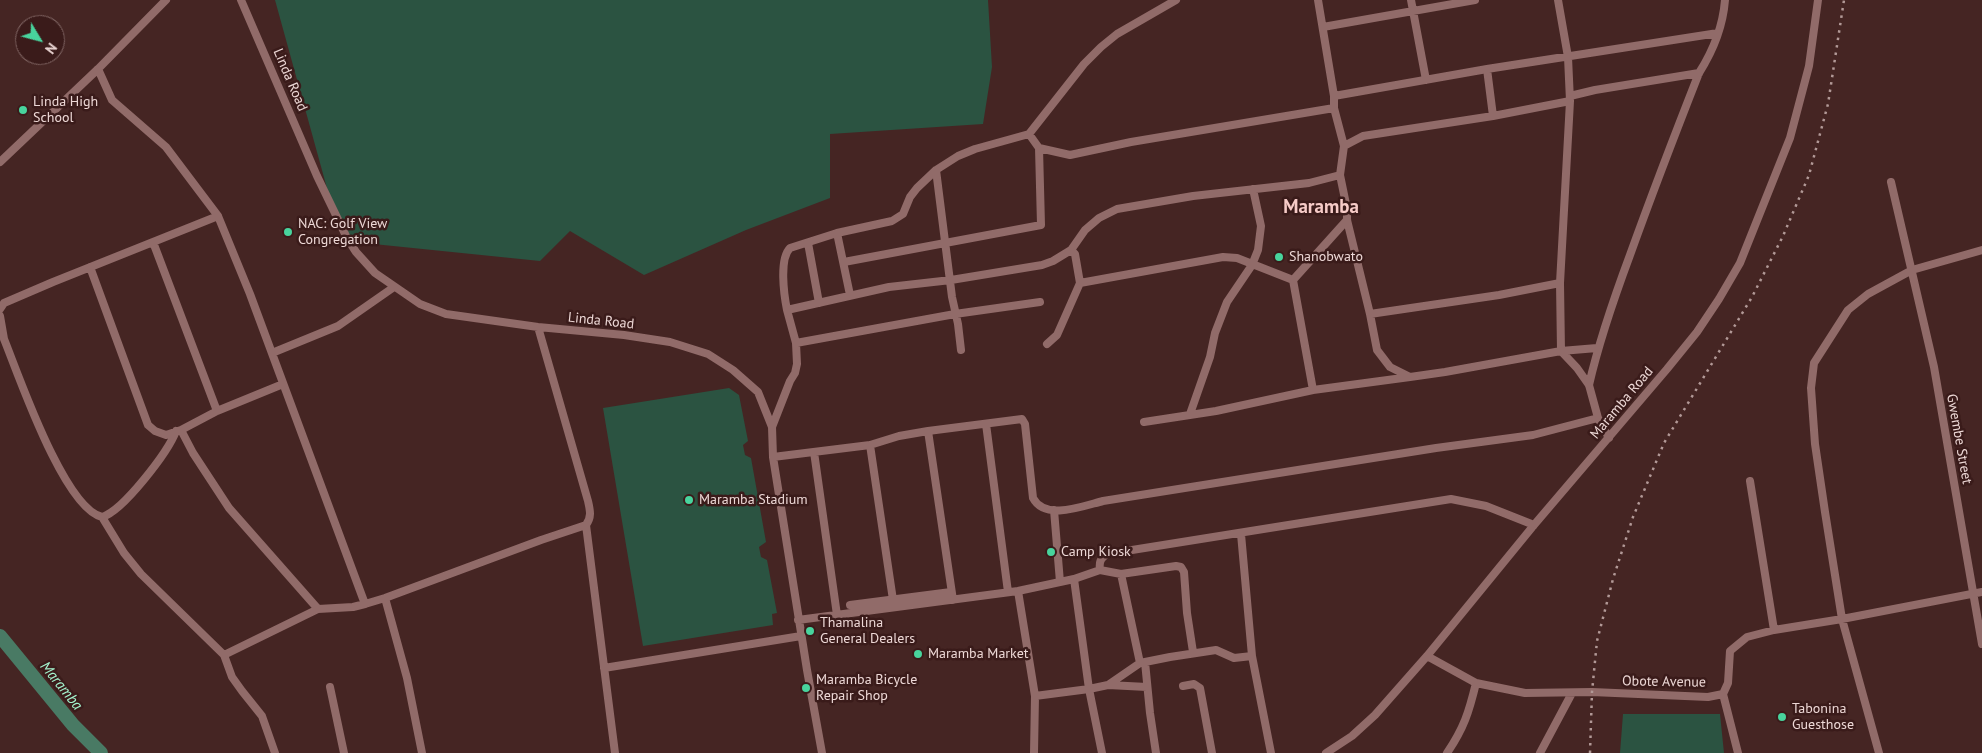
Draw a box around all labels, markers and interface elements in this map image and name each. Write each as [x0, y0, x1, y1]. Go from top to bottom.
north arrow [15, 15, 65, 65]
text: N [41, 39, 61, 58]
street label: Linda Road [269, 46, 311, 114]
place label: Linda High School [33, 94, 98, 126]
marker: Linda High School [17, 104, 29, 116]
district label: Maramba [1283, 197, 1359, 219]
place label: NAC: Golf View Congregation [298, 216, 387, 248]
marker: NAC: Golf View Congregation [282, 226, 294, 238]
place label: Shanobwato [1289, 249, 1363, 265]
marker: Shanobwato [1273, 251, 1285, 263]
street label: Linda Road [567, 309, 635, 333]
street label: Maramba Road [1587, 364, 1657, 442]
street label: Gwembe Street [1943, 393, 1975, 485]
place label: Maramba Stadium [699, 492, 808, 508]
marker: Maramba Stadium [683, 494, 695, 506]
place label: Camp Kiosk [1061, 544, 1131, 560]
marker: Camp Kiosk [1045, 546, 1057, 558]
place label: Thamalina General Dealers [820, 615, 915, 648]
marker: Thamalina General Dealers [804, 625, 816, 637]
place label: Maramba Market [928, 646, 1029, 662]
marker: Maramba Market [912, 648, 924, 660]
water label: Maramba [36, 658, 86, 714]
place label: Maramba Bicycle Repair Shop [816, 672, 917, 704]
street label: Obote Avenue [1622, 673, 1706, 691]
marker: Maramba Bicycle Repair Shop [800, 682, 812, 694]
place label: Tabonina Guesthose [1792, 701, 1854, 734]
marker: Tabonina Guesthose [1776, 711, 1788, 723]

